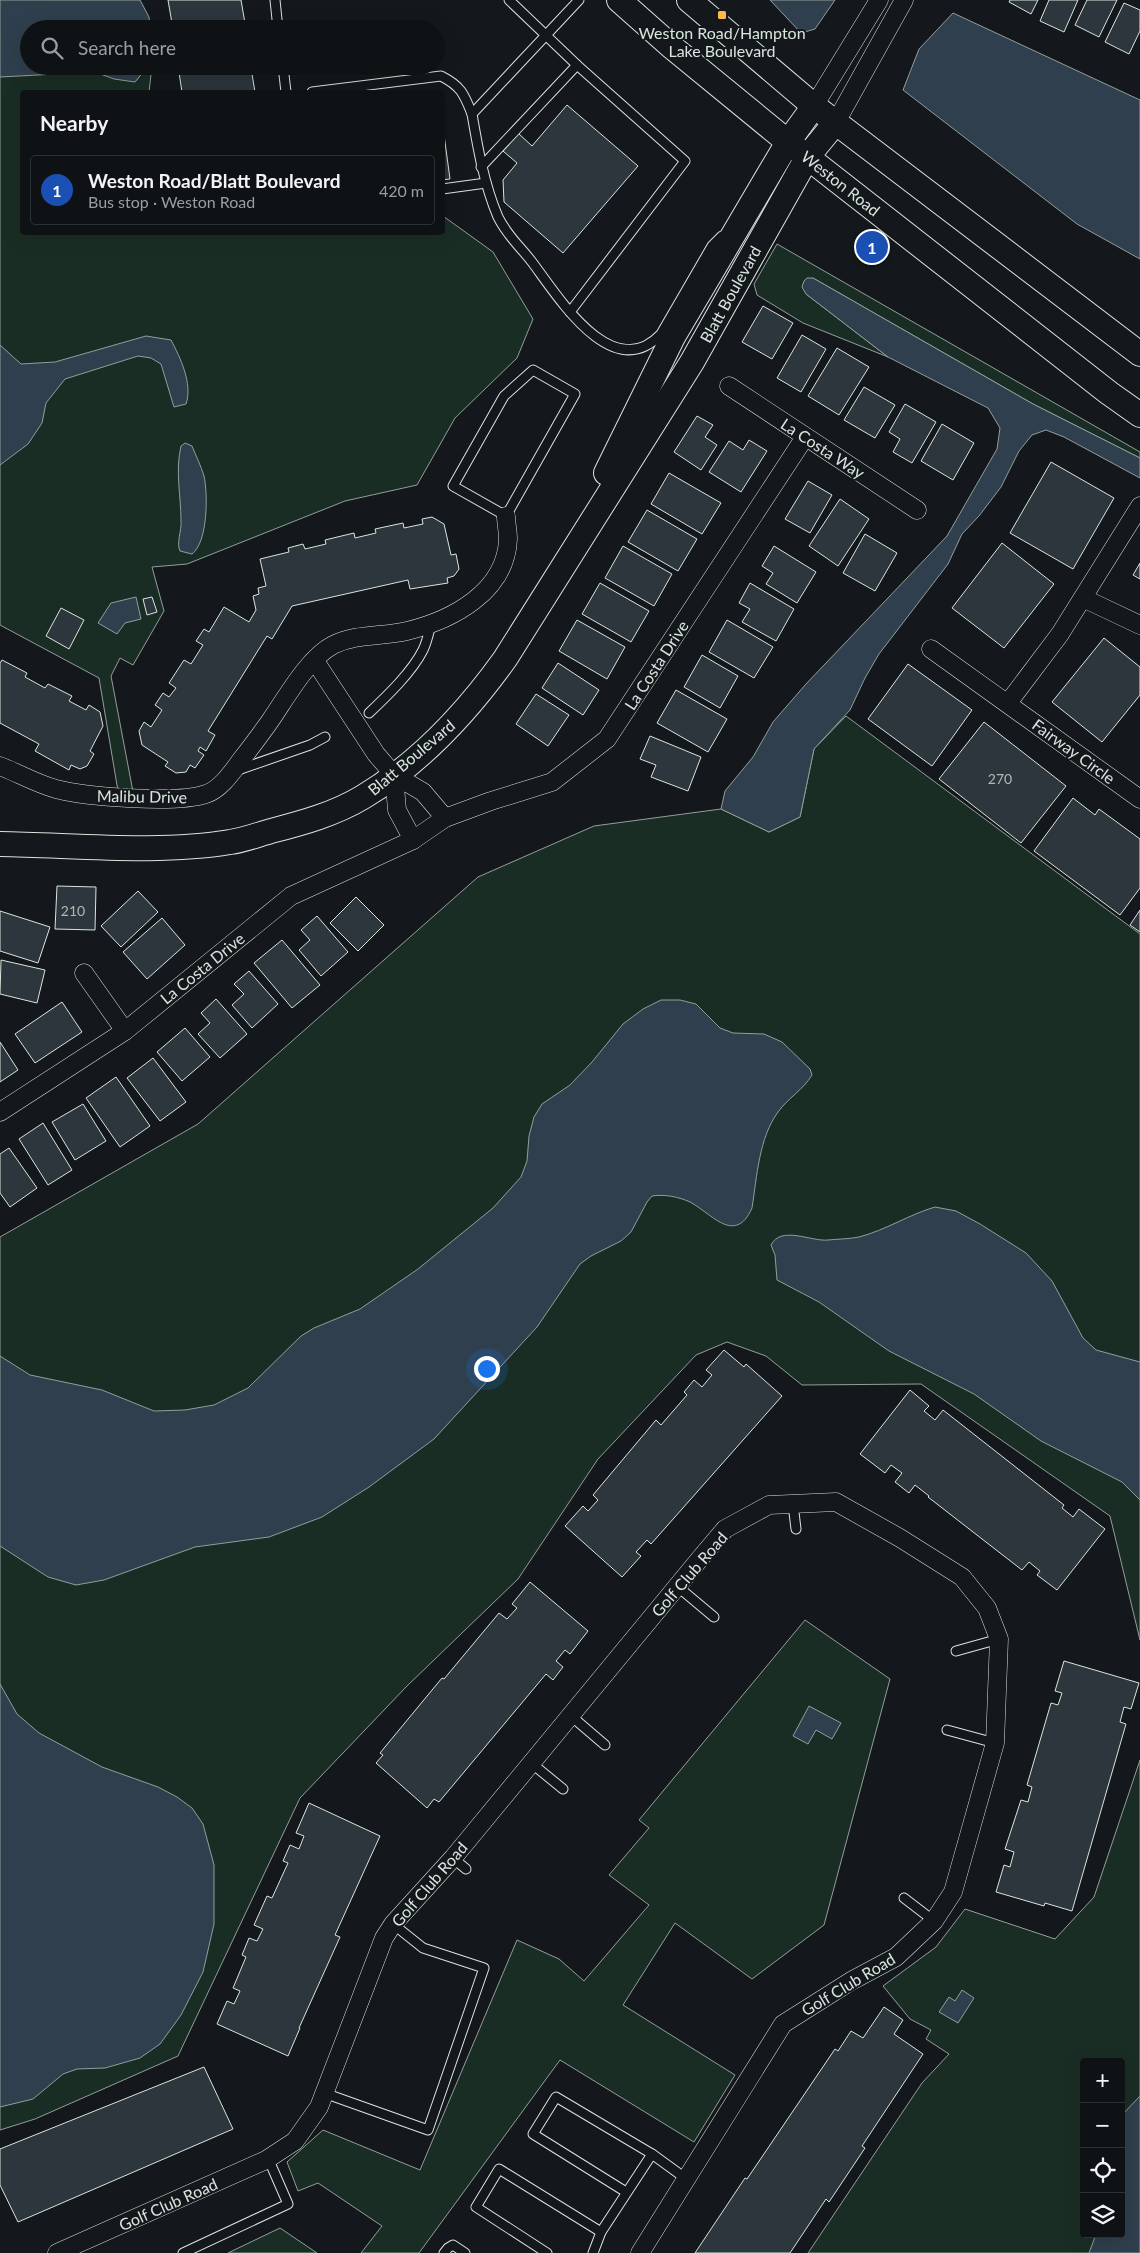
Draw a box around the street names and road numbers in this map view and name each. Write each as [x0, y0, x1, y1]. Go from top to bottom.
street label: Weston Road [798, 146, 884, 220]
street label: Blatt Boulevard [696, 242, 764, 346]
street label: La Costa Way [778, 414, 869, 483]
street label: La Costa Drive [620, 617, 692, 713]
street label: Blatt Boulevard [364, 715, 458, 799]
street label: Fairway Circle [1029, 715, 1119, 787]
street label: Malibu Drive [97, 786, 187, 806]
street label: La Costa Drive [156, 928, 248, 1008]
street label: Golf Club Road [647, 1528, 731, 1620]
street label: Golf Club Road [387, 1838, 471, 1930]
street label: Golf Club Road [798, 1949, 898, 2019]
street label: Golf Club Road [116, 2174, 220, 2234]

